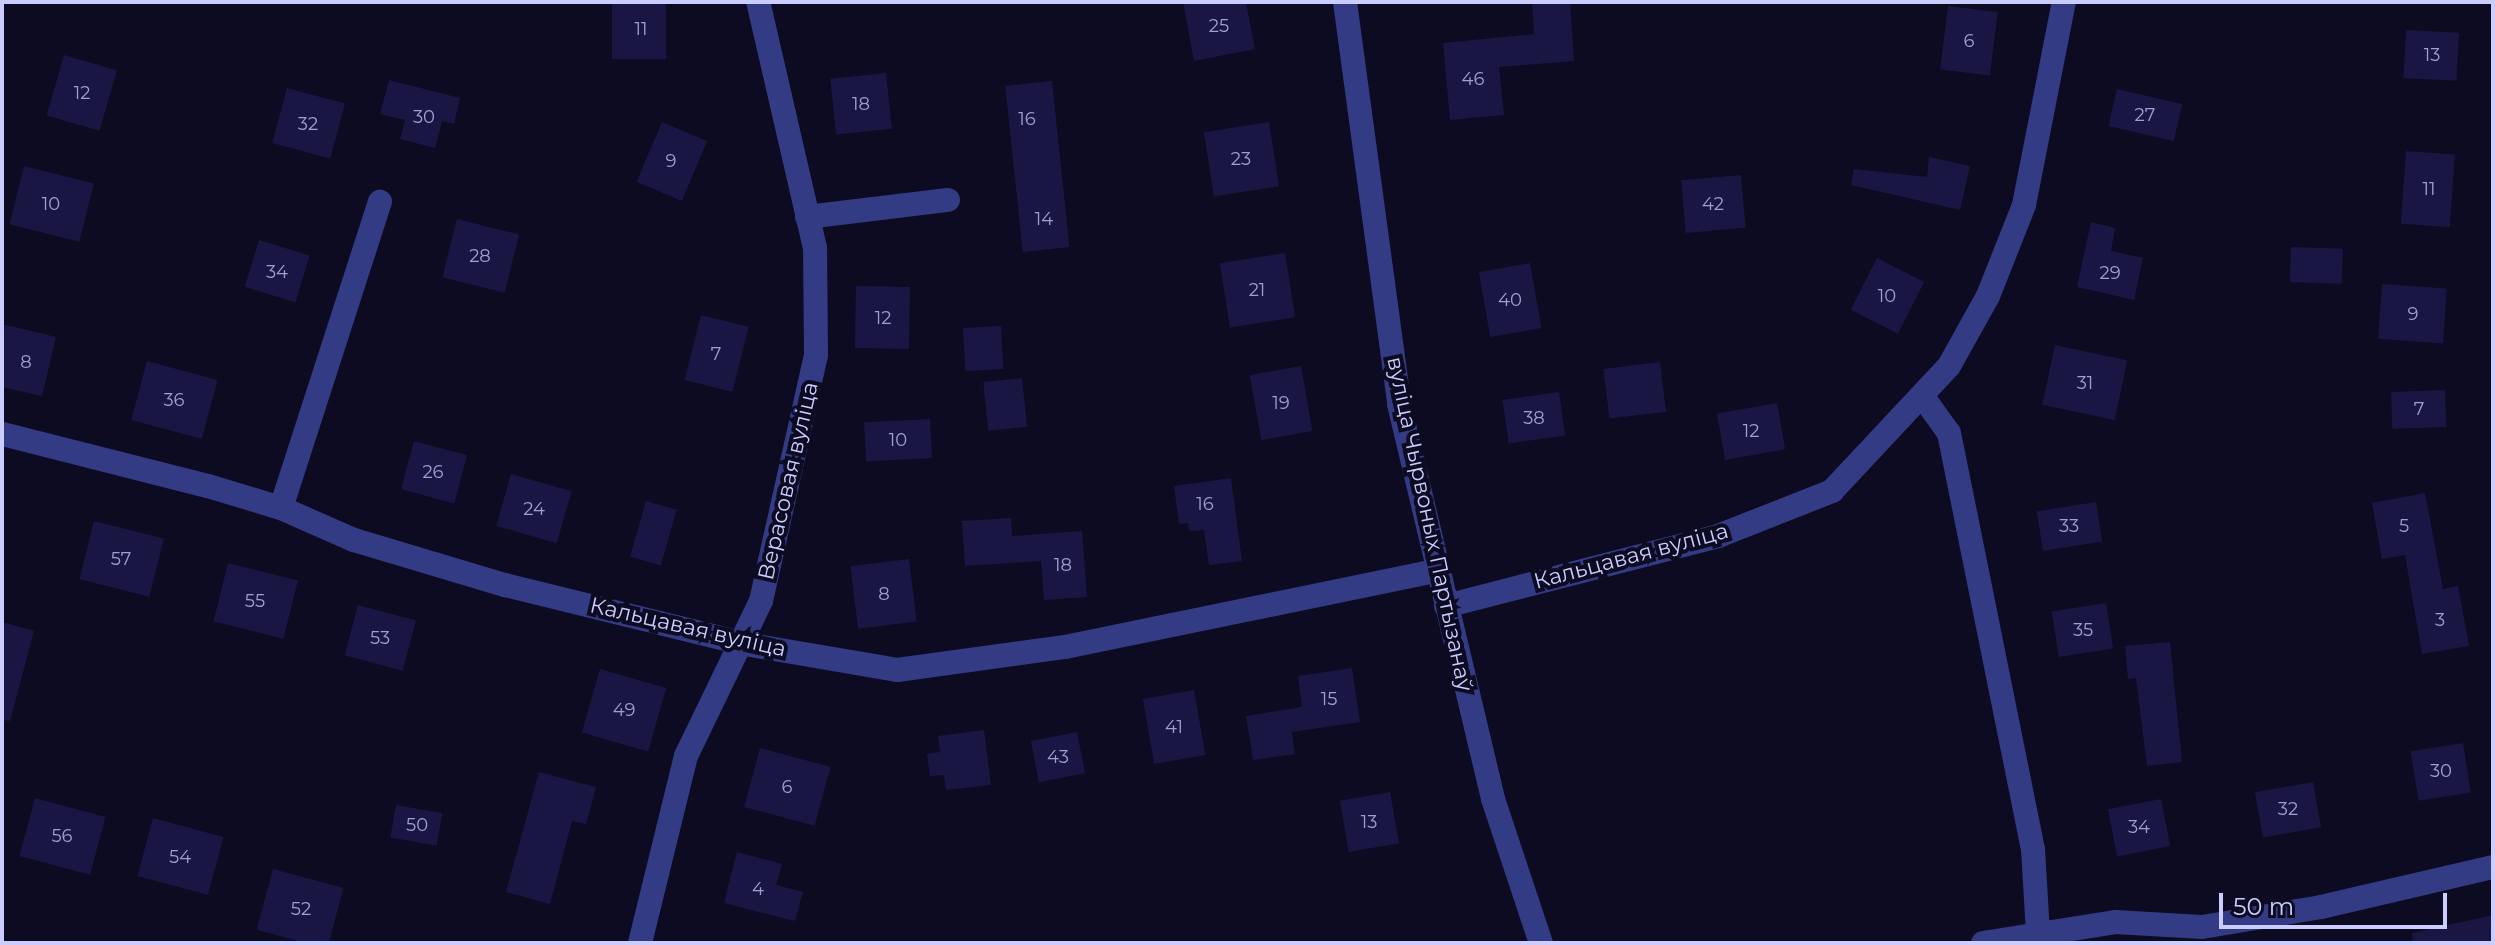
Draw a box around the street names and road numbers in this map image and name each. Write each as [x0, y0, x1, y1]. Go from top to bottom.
street label: вуліца Чырвоных Партызанаў [1382, 354, 1478, 694]
street label: Верасовая вуліца [752, 379, 824, 583]
street label: Кальцавая вуліца [1531, 517, 1731, 595]
street label: Кальцавая вуліца [587, 592, 789, 662]

